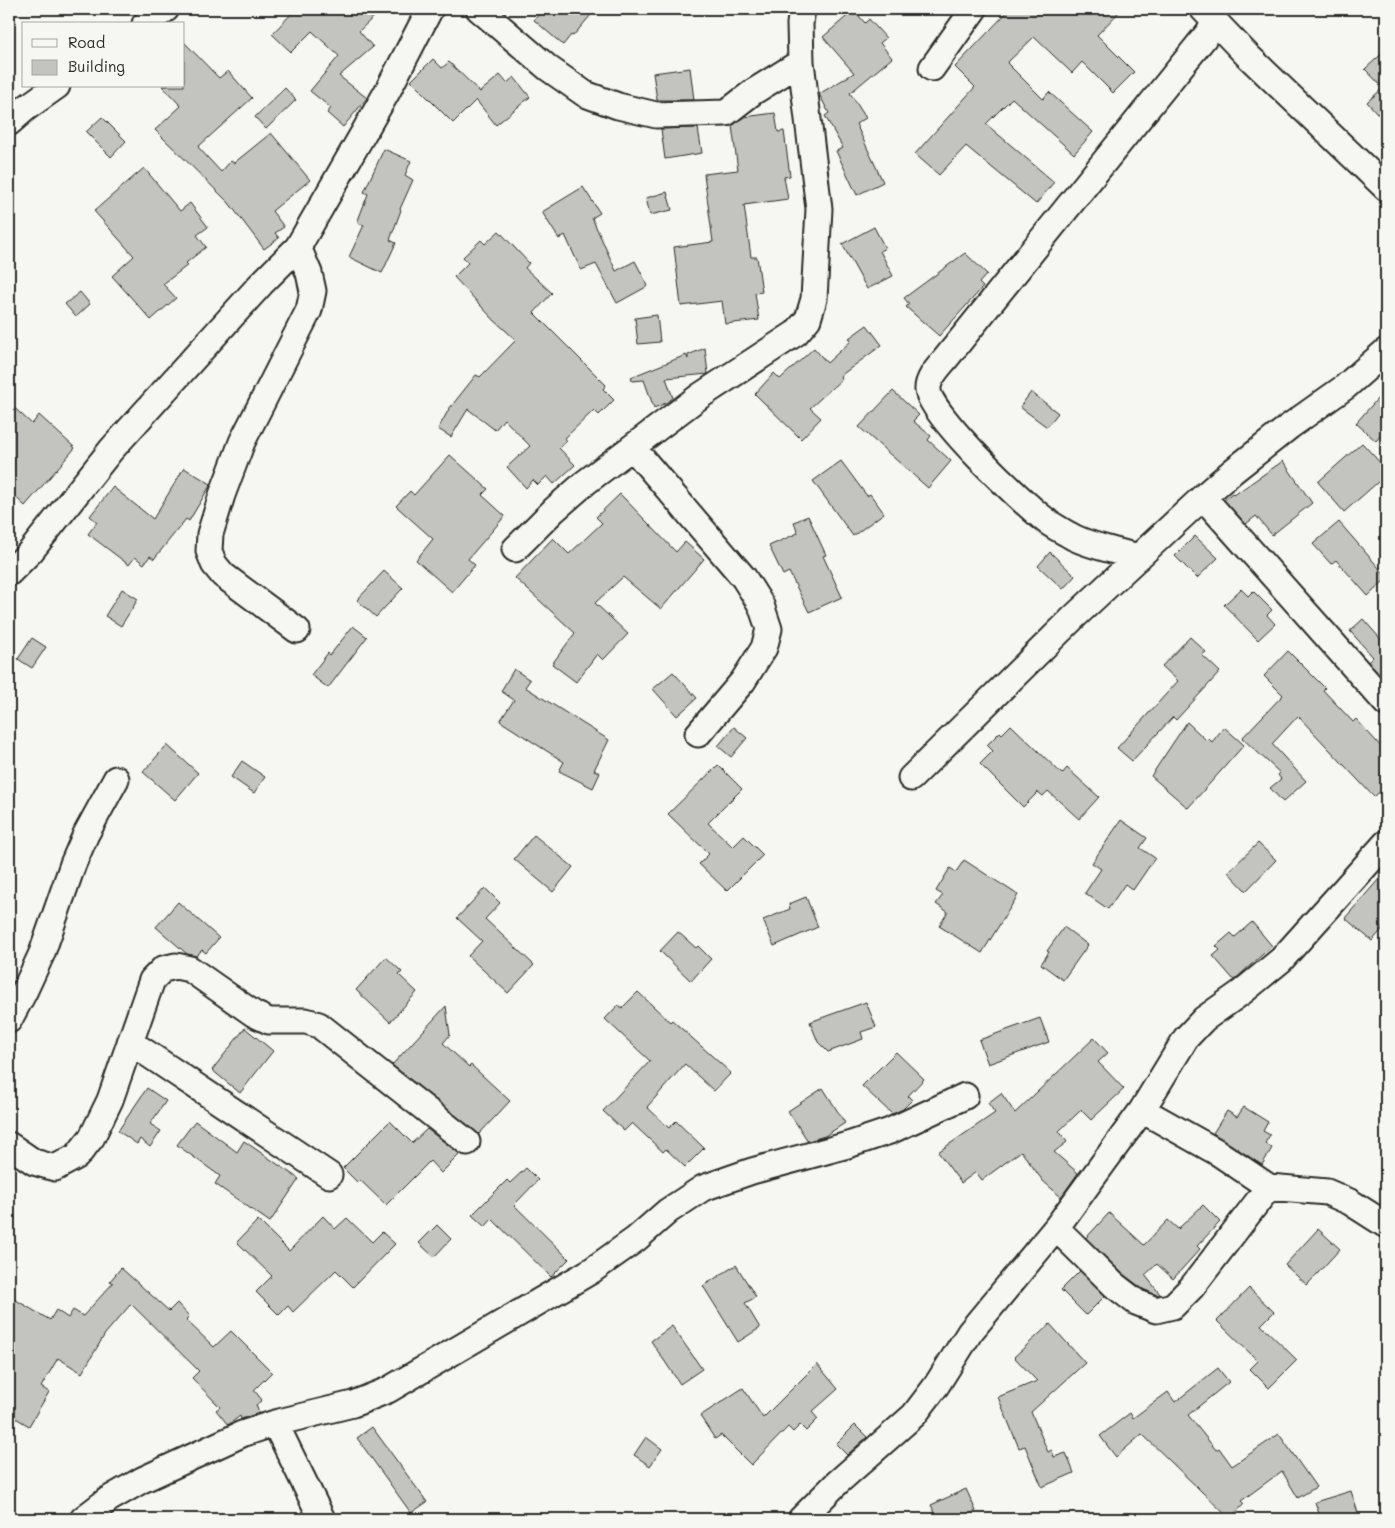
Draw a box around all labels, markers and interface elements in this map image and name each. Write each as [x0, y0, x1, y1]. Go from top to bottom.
legend [22, 22, 185, 88]
text: Road [68, 32, 105, 52]
text: Building [68, 56, 125, 76]

